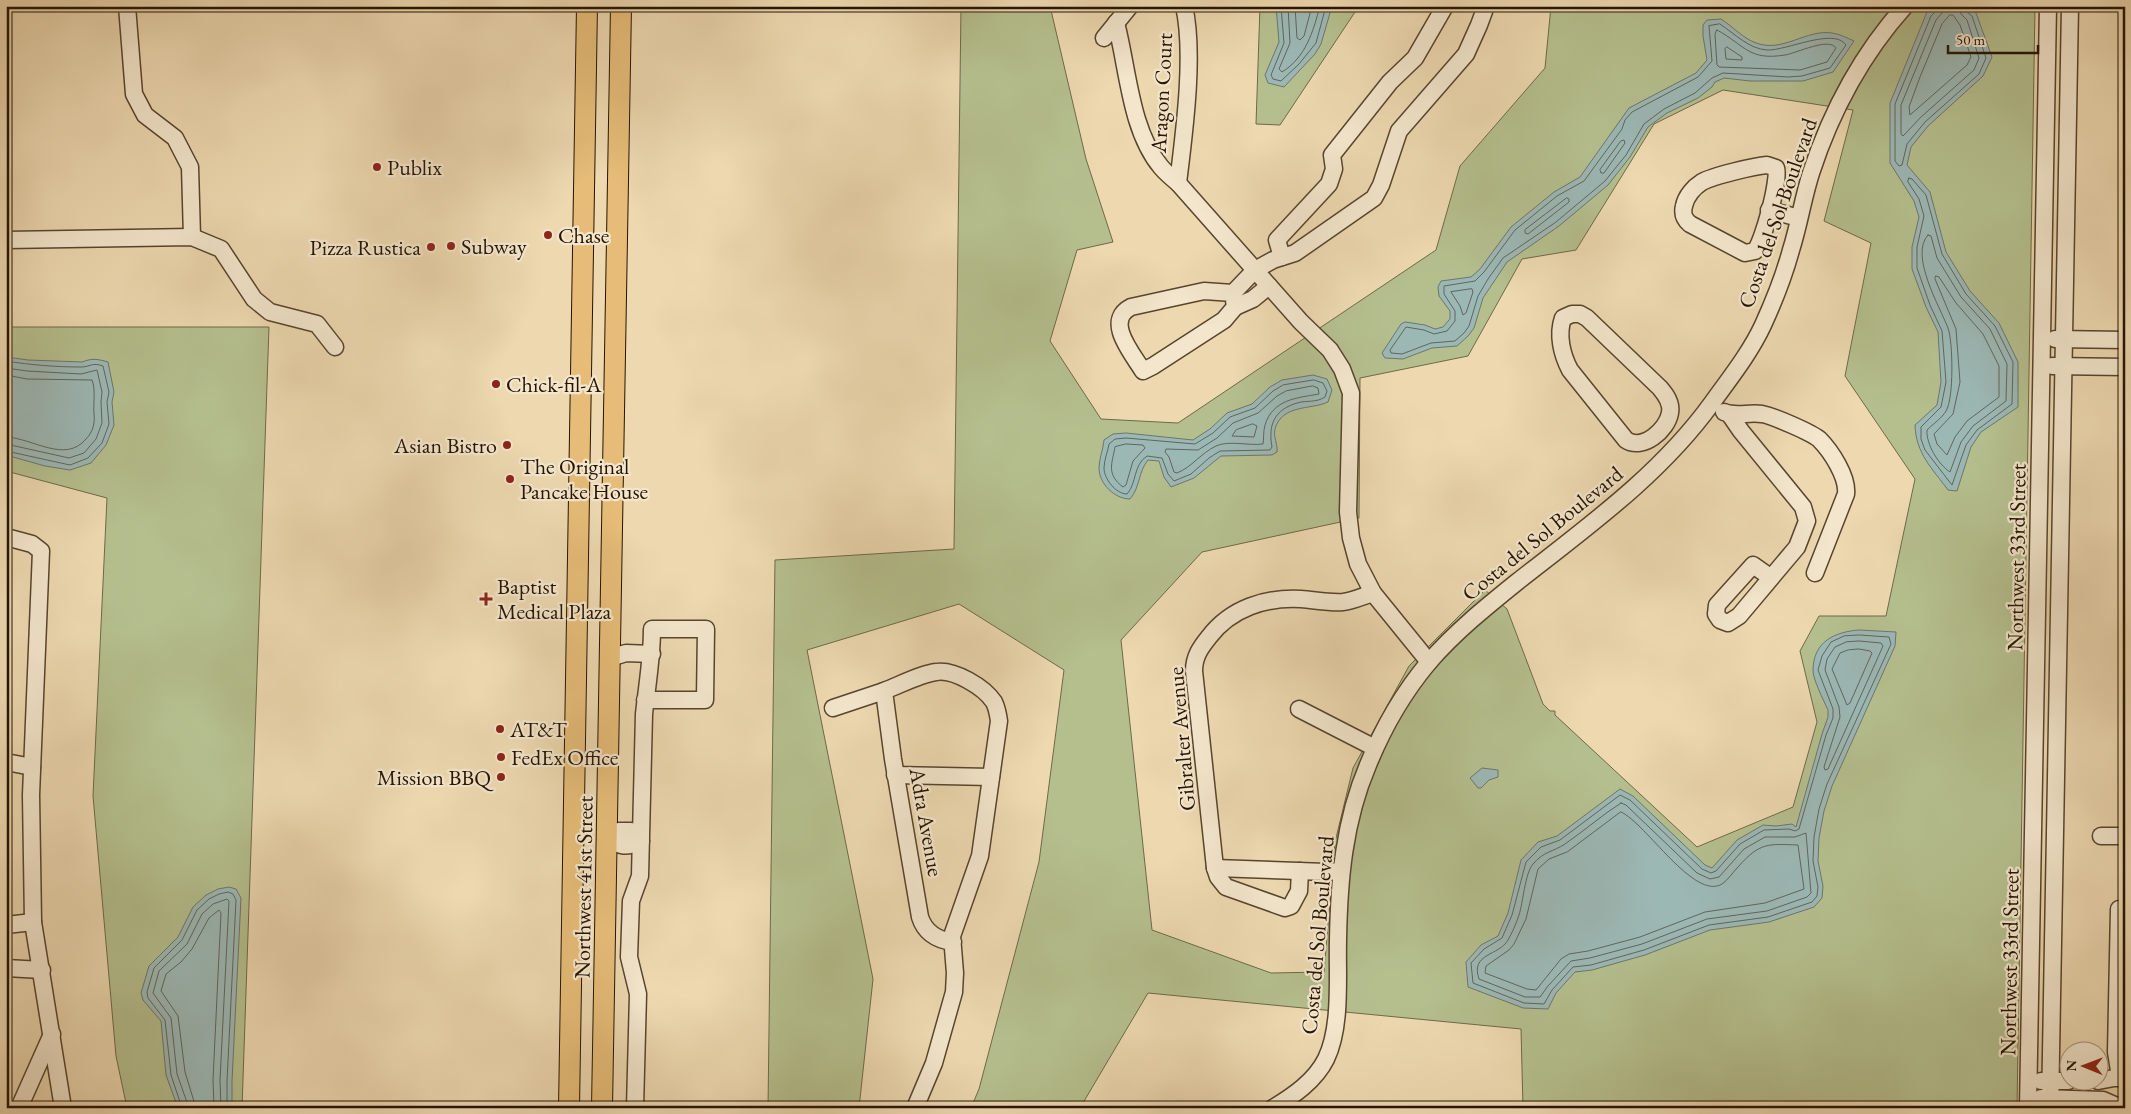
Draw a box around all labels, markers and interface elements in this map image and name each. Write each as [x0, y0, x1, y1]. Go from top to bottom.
scale bar [1948, 22, 2038, 54]
text: 50 m [1956, 30, 1985, 49]
street label: Aragon Court [1144, 32, 1179, 155]
street label: Costa del Sol Boulevard [1731, 113, 1824, 312]
place label: Publix [387, 153, 442, 182]
marker: Publix [371, 161, 383, 173]
place label: Chase [558, 221, 610, 250]
marker: Chase [542, 229, 554, 241]
place label: Subway [461, 232, 527, 261]
place label: Pizza Rustica [310, 233, 421, 262]
marker: Subway [445, 240, 457, 252]
marker: Pizza Rustica [425, 241, 437, 253]
place label: Chick-fil-A [506, 370, 602, 399]
marker: Chick-fil-A [490, 378, 502, 390]
place label: Asian Bistro [393, 431, 497, 460]
marker: Asian Bistro [501, 439, 513, 451]
place label: The Original Pancake House [520, 452, 649, 506]
street label: Costa del Sol Boulevard [1456, 459, 1630, 607]
street label: Northwest 33rd Street [2000, 463, 2033, 651]
marker: The Original Pancake House [504, 473, 516, 485]
place label: Baptist Medical Plaza [497, 572, 611, 626]
marker: Baptist Medical Plaza [479, 592, 493, 606]
street label: Gibralter Avenue [1161, 665, 1202, 812]
place label: AT&T [509, 715, 567, 744]
marker: AT&T [494, 723, 506, 735]
place label: FedEx Office [511, 743, 619, 772]
marker: FedEx Office [495, 751, 507, 763]
place label: Mission BBQ [377, 763, 494, 792]
street label: Adra Avenue [903, 764, 950, 879]
marker: Mission BBQ [495, 771, 507, 783]
street label: Northwest 41st Street [567, 795, 600, 979]
street label: Costa del Sol Boulevard [1294, 834, 1341, 1036]
street label: Northwest 33rd Street [1993, 868, 2026, 1056]
north arrow [2058, 1042, 2108, 1092]
text: N [2062, 1059, 2080, 1072]

